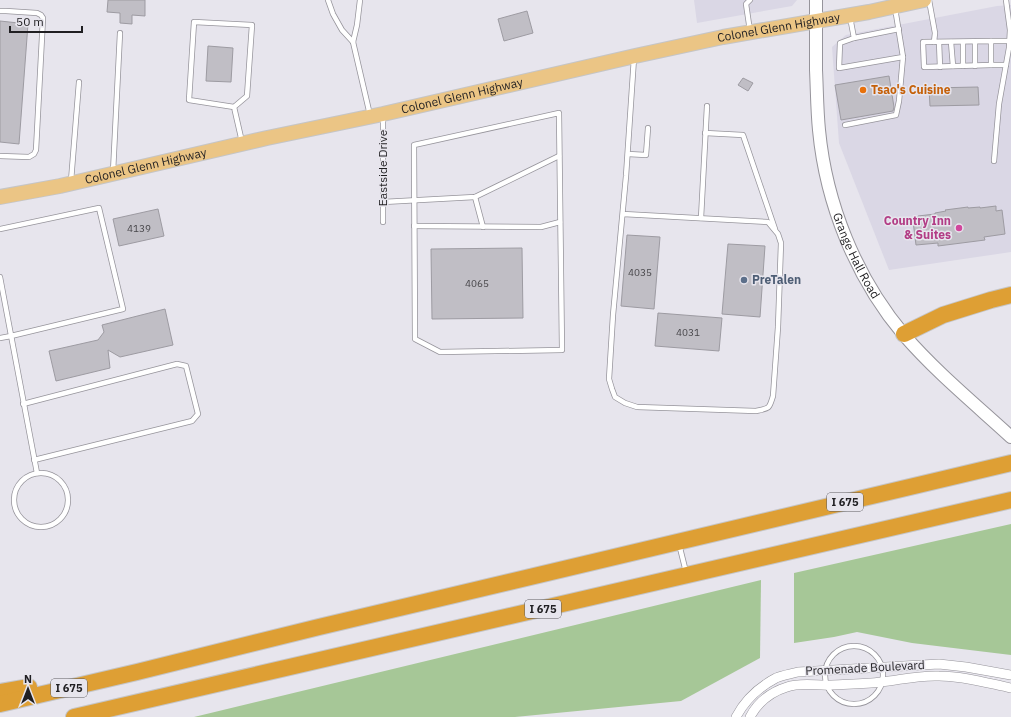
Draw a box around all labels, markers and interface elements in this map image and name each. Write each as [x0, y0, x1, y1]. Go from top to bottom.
scale bar [10, 8, 82, 34]
street label: Colonel Glenn Highway [716, 9, 841, 45]
text: 50 m [16, 14, 44, 29]
street label: Colonel Glenn Highway [400, 74, 524, 117]
place label: Tsao's Cuisine [871, 82, 951, 97]
marker: Tsao's Cuisine [858, 85, 868, 95]
street label: Eastside Drive [375, 129, 390, 206]
street label: Colonel Glenn Highway [83, 144, 208, 187]
street label: Grange Hall Road [830, 211, 883, 301]
place label: Country Inn & Suites [884, 213, 951, 242]
house number: 4139 [127, 222, 151, 235]
marker: Country Inn & Suites [954, 223, 964, 233]
house number: 4035 [628, 266, 652, 279]
place label: PreTalen [752, 272, 801, 287]
marker: PreTalen [739, 275, 749, 285]
house number: 4065 [465, 277, 489, 290]
house number: 4031 [676, 326, 700, 339]
road number: I 675 [827, 493, 863, 511]
road number: I 675 [525, 600, 561, 618]
street label: Promenade Boulevard [805, 657, 925, 678]
north arrow [8, 669, 48, 709]
text: N [24, 672, 32, 686]
road number: I 675 [51, 679, 87, 697]

